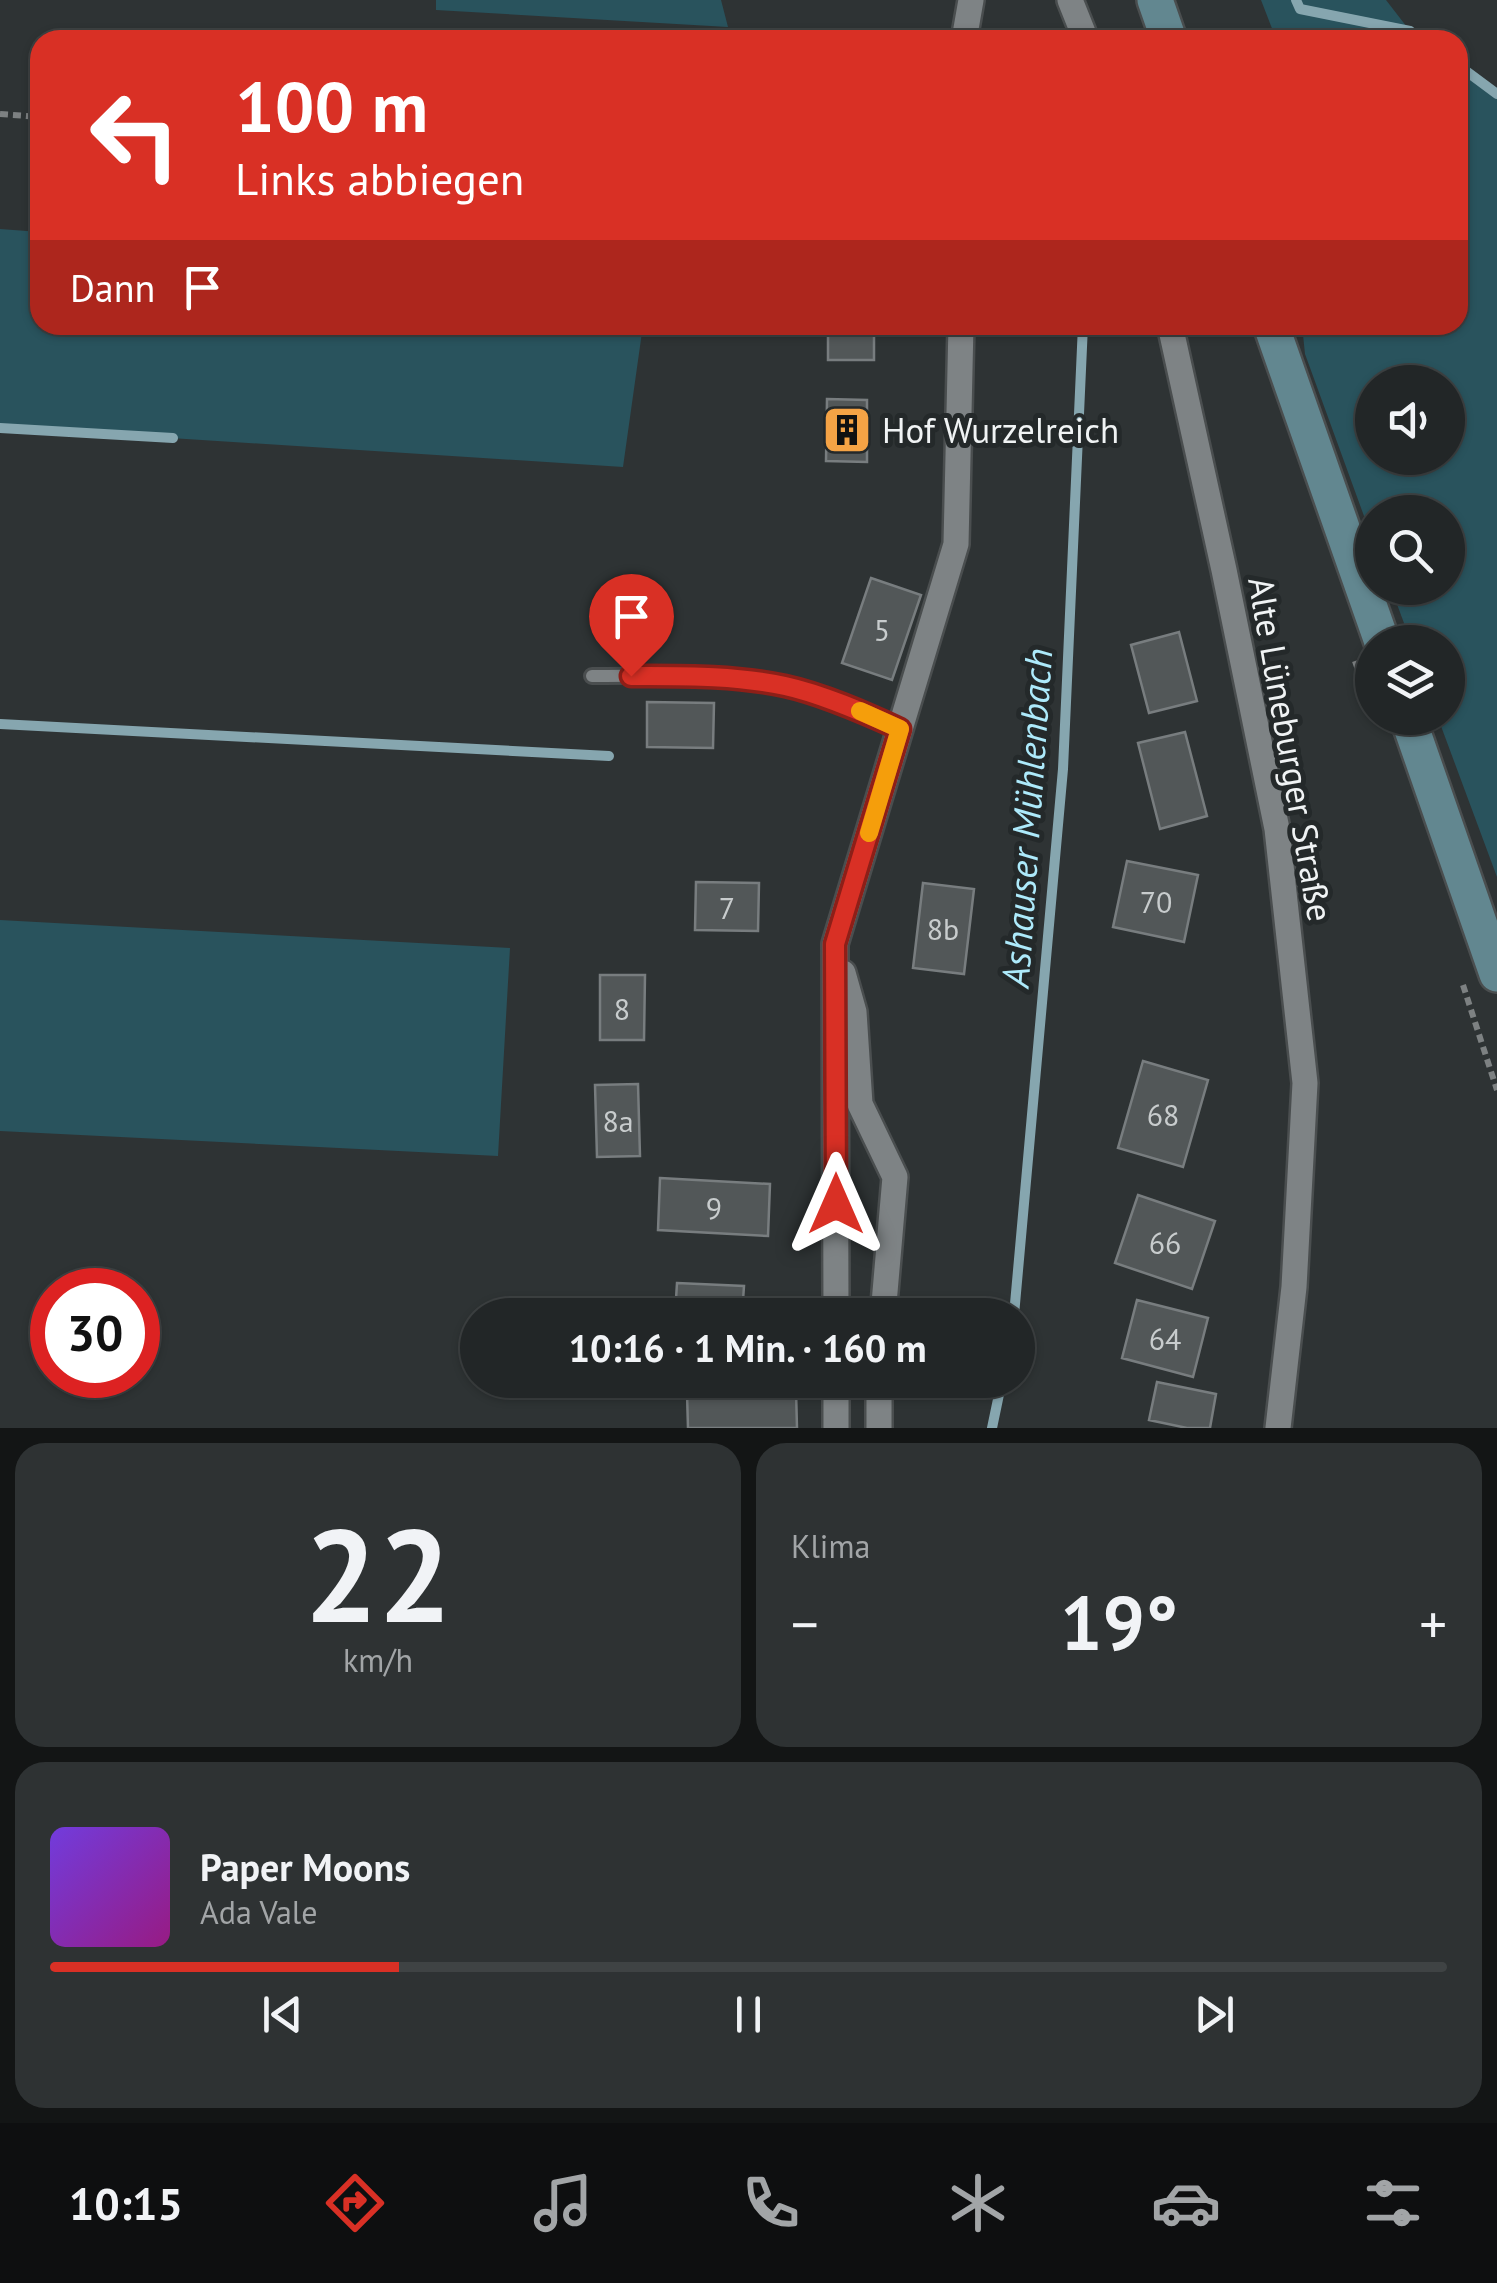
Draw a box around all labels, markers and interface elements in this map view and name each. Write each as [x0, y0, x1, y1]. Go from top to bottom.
text: 100 m [235, 61, 428, 151]
icon: left [70, 70, 200, 200]
text: Links abbiegen [235, 149, 524, 207]
icon: arrive [175, 260, 230, 315]
text: Dann [70, 263, 155, 312]
map controls [1355, 365, 1465, 735]
button: sound [1355, 365, 1465, 475]
building icon: Hof Wurzelreich [821, 404, 873, 456]
place label: Hof Wurzelreich [882, 407, 1119, 453]
button: search [1355, 495, 1465, 605]
street label: Alte Lüneburger Straße [1238, 573, 1344, 925]
pin [589, 574, 674, 677]
icon: arrive [604, 589, 659, 644]
house number: 5 [874, 610, 890, 649]
button: layers [1355, 625, 1465, 735]
water label: Ashauser Mühlenbach [990, 647, 1062, 991]
house number: 70 [1140, 882, 1172, 921]
house number: 7 [719, 888, 735, 927]
house number: 8b [927, 909, 959, 948]
house number: 8 [614, 989, 630, 1028]
house number: 68 [1147, 1095, 1179, 1134]
house number: 8a [602, 1101, 634, 1140]
position arrow [784, 1152, 888, 1256]
house number: 9 [706, 1188, 722, 1227]
house number: 66 [1149, 1223, 1181, 1262]
speed limit sign: 30 [30, 1268, 160, 1398]
house number: 64 [1149, 1319, 1181, 1358]
text: 10:16 · 1 Min. · 160 m [568, 1323, 927, 1372]
text: 22 [304, 1490, 452, 1658]
text: Klima [791, 1525, 870, 1567]
text: 19° [1060, 1574, 1178, 1671]
text: − [791, 1588, 819, 1659]
text: + [1419, 1588, 1447, 1659]
text: km/h [343, 1639, 413, 1681]
text: Paper Moons [200, 1842, 410, 1891]
text: Ada Vale [200, 1891, 317, 1933]
icon: previous [255, 1987, 310, 2042]
icon: pause [721, 1987, 776, 2042]
icon: next [1187, 1987, 1242, 2042]
icon: directions [320, 2168, 390, 2238]
icon: music [528, 2168, 598, 2238]
icon: phone [736, 2168, 806, 2238]
icon: climate [943, 2168, 1013, 2238]
icon: car [1151, 2168, 1221, 2238]
icon: filters [1358, 2168, 1428, 2238]
text: 10:15 [69, 2174, 183, 2232]

